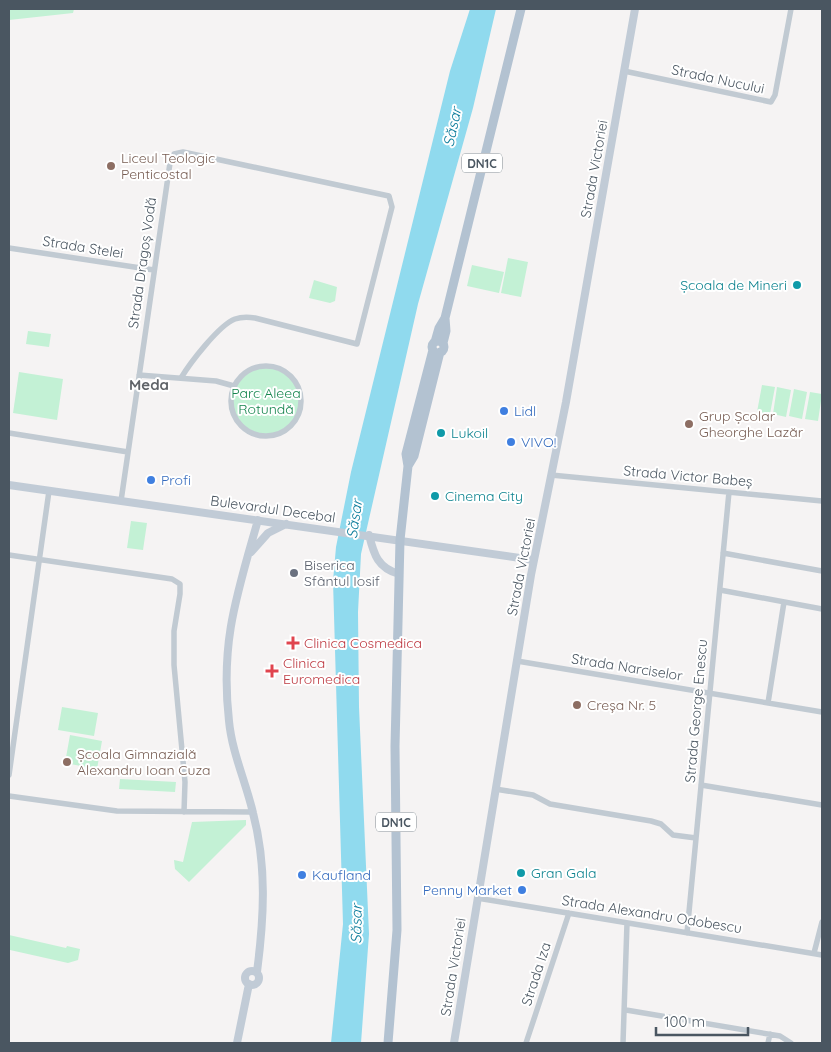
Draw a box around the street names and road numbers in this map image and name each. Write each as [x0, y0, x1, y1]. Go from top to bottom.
street label: Strada Nucului [670, 60, 766, 98]
street label: Strada Victoriei [577, 119, 611, 219]
road number: DN1C [462, 154, 502, 172]
street label: Strada Dragoș Vodă [124, 196, 160, 330]
street label: Strada Stelei [41, 232, 125, 262]
street label: Strada Victor Babeș [623, 461, 753, 491]
street label: Bulevardul Decebal [209, 491, 337, 527]
street label: Strada Victoriei [503, 517, 539, 617]
street label: Strada George Enescu [681, 638, 711, 784]
street label: Strada Narciselor [570, 649, 685, 685]
road number: DN1C [376, 812, 416, 832]
street label: Strada Alexandru Odobescu [561, 891, 743, 937]
street label: Strada Victoriei [436, 917, 470, 1017]
street label: Strada Iza [517, 940, 555, 1008]

